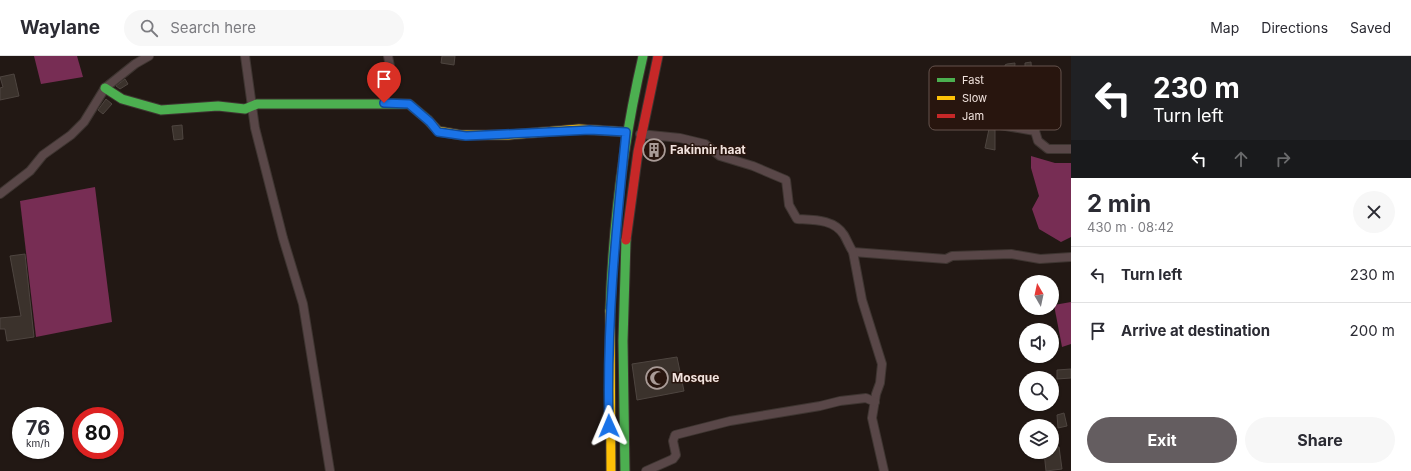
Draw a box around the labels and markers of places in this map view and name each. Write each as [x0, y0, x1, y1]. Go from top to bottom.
pin [367, 62, 401, 103]
building icon: Fakinnir haat [641, 137, 667, 163]
place label: Fakinnir haat [670, 142, 746, 157]
mosque icon: Mosque [644, 365, 670, 391]
place label: Mosque [672, 370, 719, 385]

